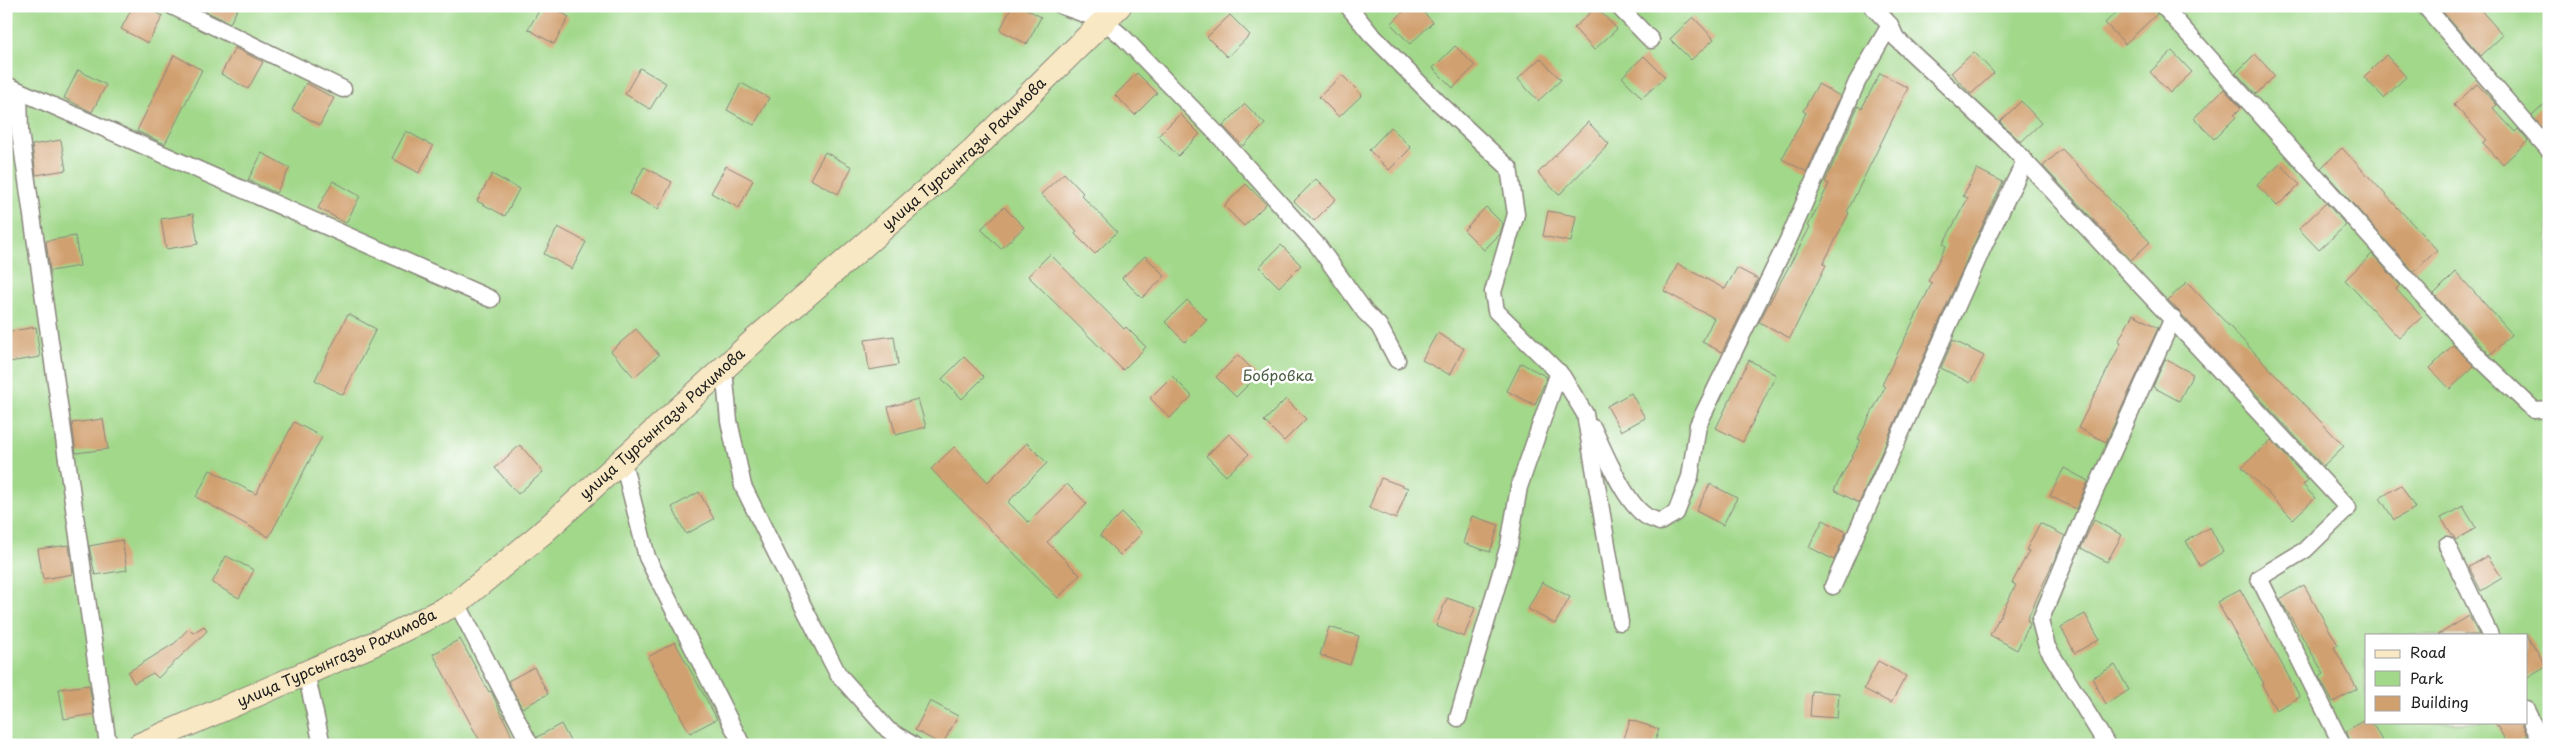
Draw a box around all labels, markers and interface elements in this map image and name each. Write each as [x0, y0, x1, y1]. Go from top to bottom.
street label: улица Турсынгазы Рахимова [876, 71, 1051, 235]
street label: улица Турсынгазы Рахимова [574, 341, 750, 504]
park label: Бобровка [1242, 363, 1314, 386]
street label: улица Турсынгазы Рахимова [233, 602, 440, 712]
legend [2365, 634, 2528, 724]
text: Road [2410, 640, 2446, 663]
text: Park [2410, 666, 2444, 689]
text: Building [2410, 690, 2469, 713]

